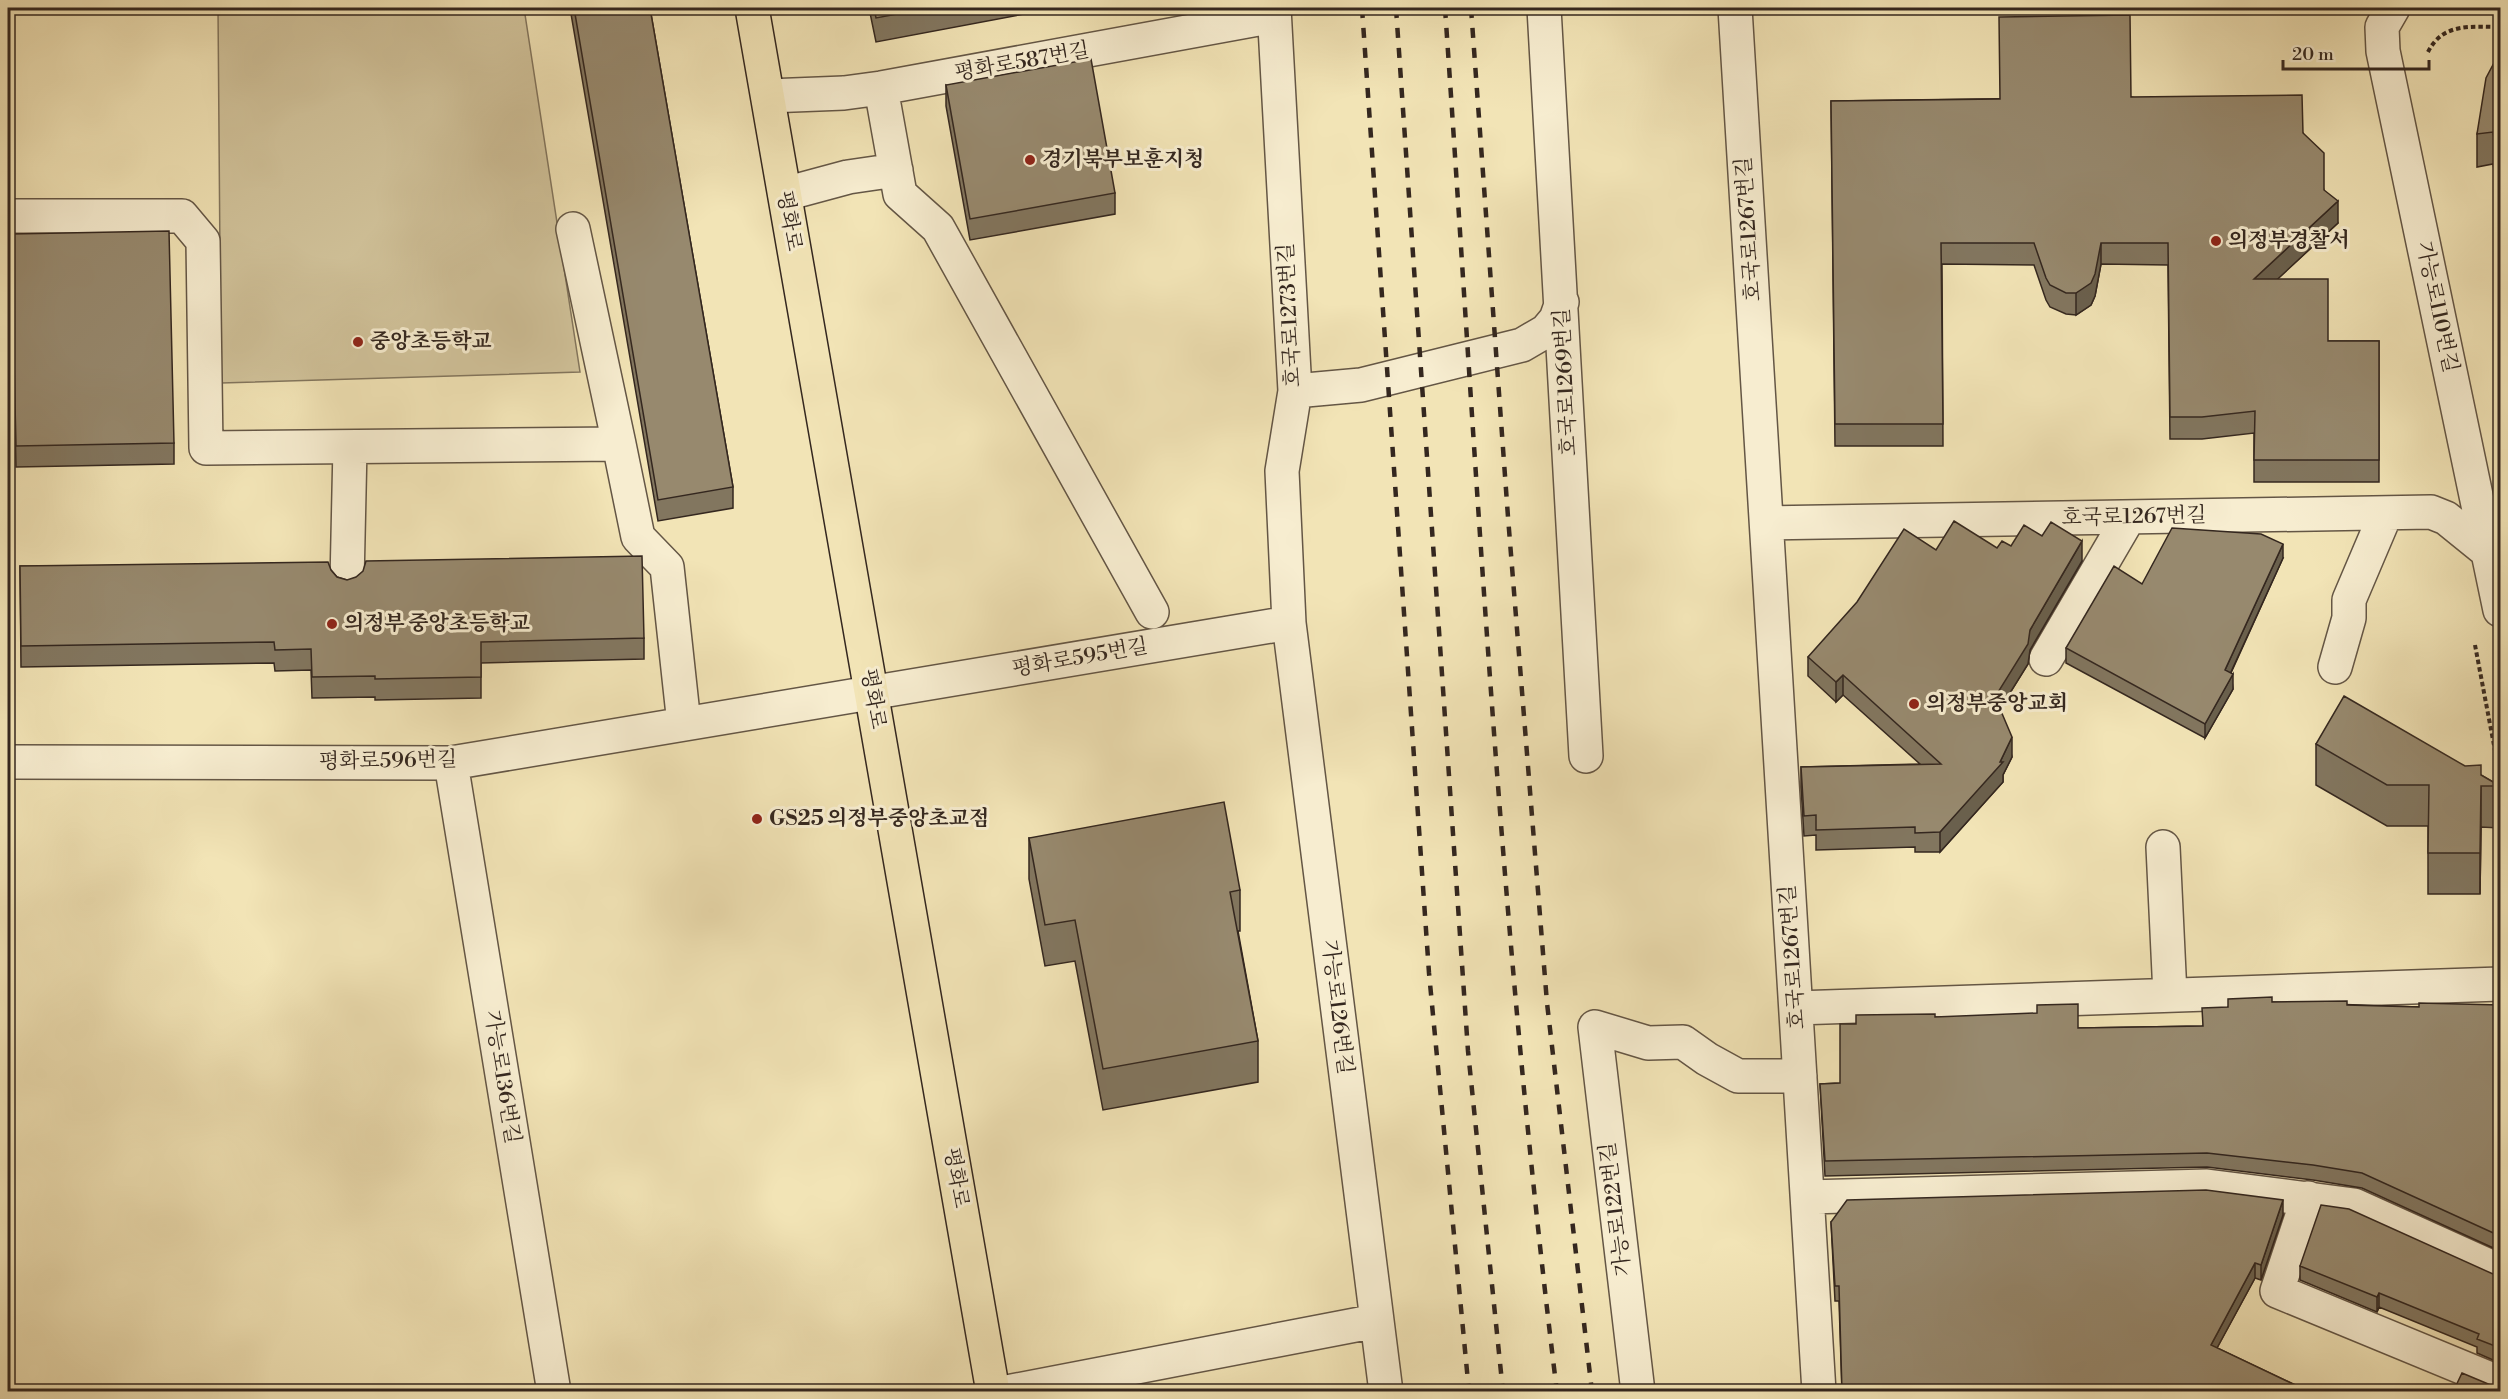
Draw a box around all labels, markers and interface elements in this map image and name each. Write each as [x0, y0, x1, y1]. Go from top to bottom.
scale bar [2283, 33, 2428, 71]
street label: 평화로587번길 [953, 37, 1091, 87]
text: 20 m [2292, 43, 2334, 66]
place label: 경기북부보훈지청 [1042, 147, 1204, 173]
marker: 경기북부보훈지청 [1023, 153, 1037, 167]
street label: 호국로1267번길 [1731, 156, 1767, 302]
street label: 평화로 [771, 189, 807, 253]
place label: 의정부경찰서 [2228, 228, 2350, 254]
marker: 의정부경찰서 [2209, 234, 2223, 248]
street label: 가능로110번길 [2410, 239, 2464, 375]
street label: 호국로1273번길 [1273, 242, 1307, 388]
street label: 호국로1269번길 [1549, 307, 1583, 457]
place label: 중앙초등학교 [370, 329, 492, 355]
marker: 중앙초등학교 [351, 335, 365, 349]
street label: 호국로1267번길 [2061, 503, 2207, 531]
place label: 의정부 중앙초등학교 [344, 611, 530, 637]
marker: 의정부 중앙초등학교 [325, 617, 339, 631]
street label: 평화로595번길 [1010, 633, 1150, 683]
street label: 평화로 [855, 667, 891, 731]
place label: 의정부중앙교회 [1926, 691, 2068, 717]
marker: 의정부중앙교회 [1907, 697, 1921, 711]
street label: 평화로596번길 [319, 747, 457, 775]
place label: GS25 의정부중앙초교점 [769, 806, 989, 832]
marker: GS25 의정부중앙초교점 [750, 812, 764, 826]
street label: 호국로1267번길 [1775, 884, 1811, 1030]
street label: 가능로126번길 [1316, 938, 1358, 1076]
street label: 가능로136번길 [479, 1008, 525, 1146]
street label: 가능로122번길 [1595, 1140, 1637, 1278]
street label: 평화로 [938, 1146, 974, 1210]

